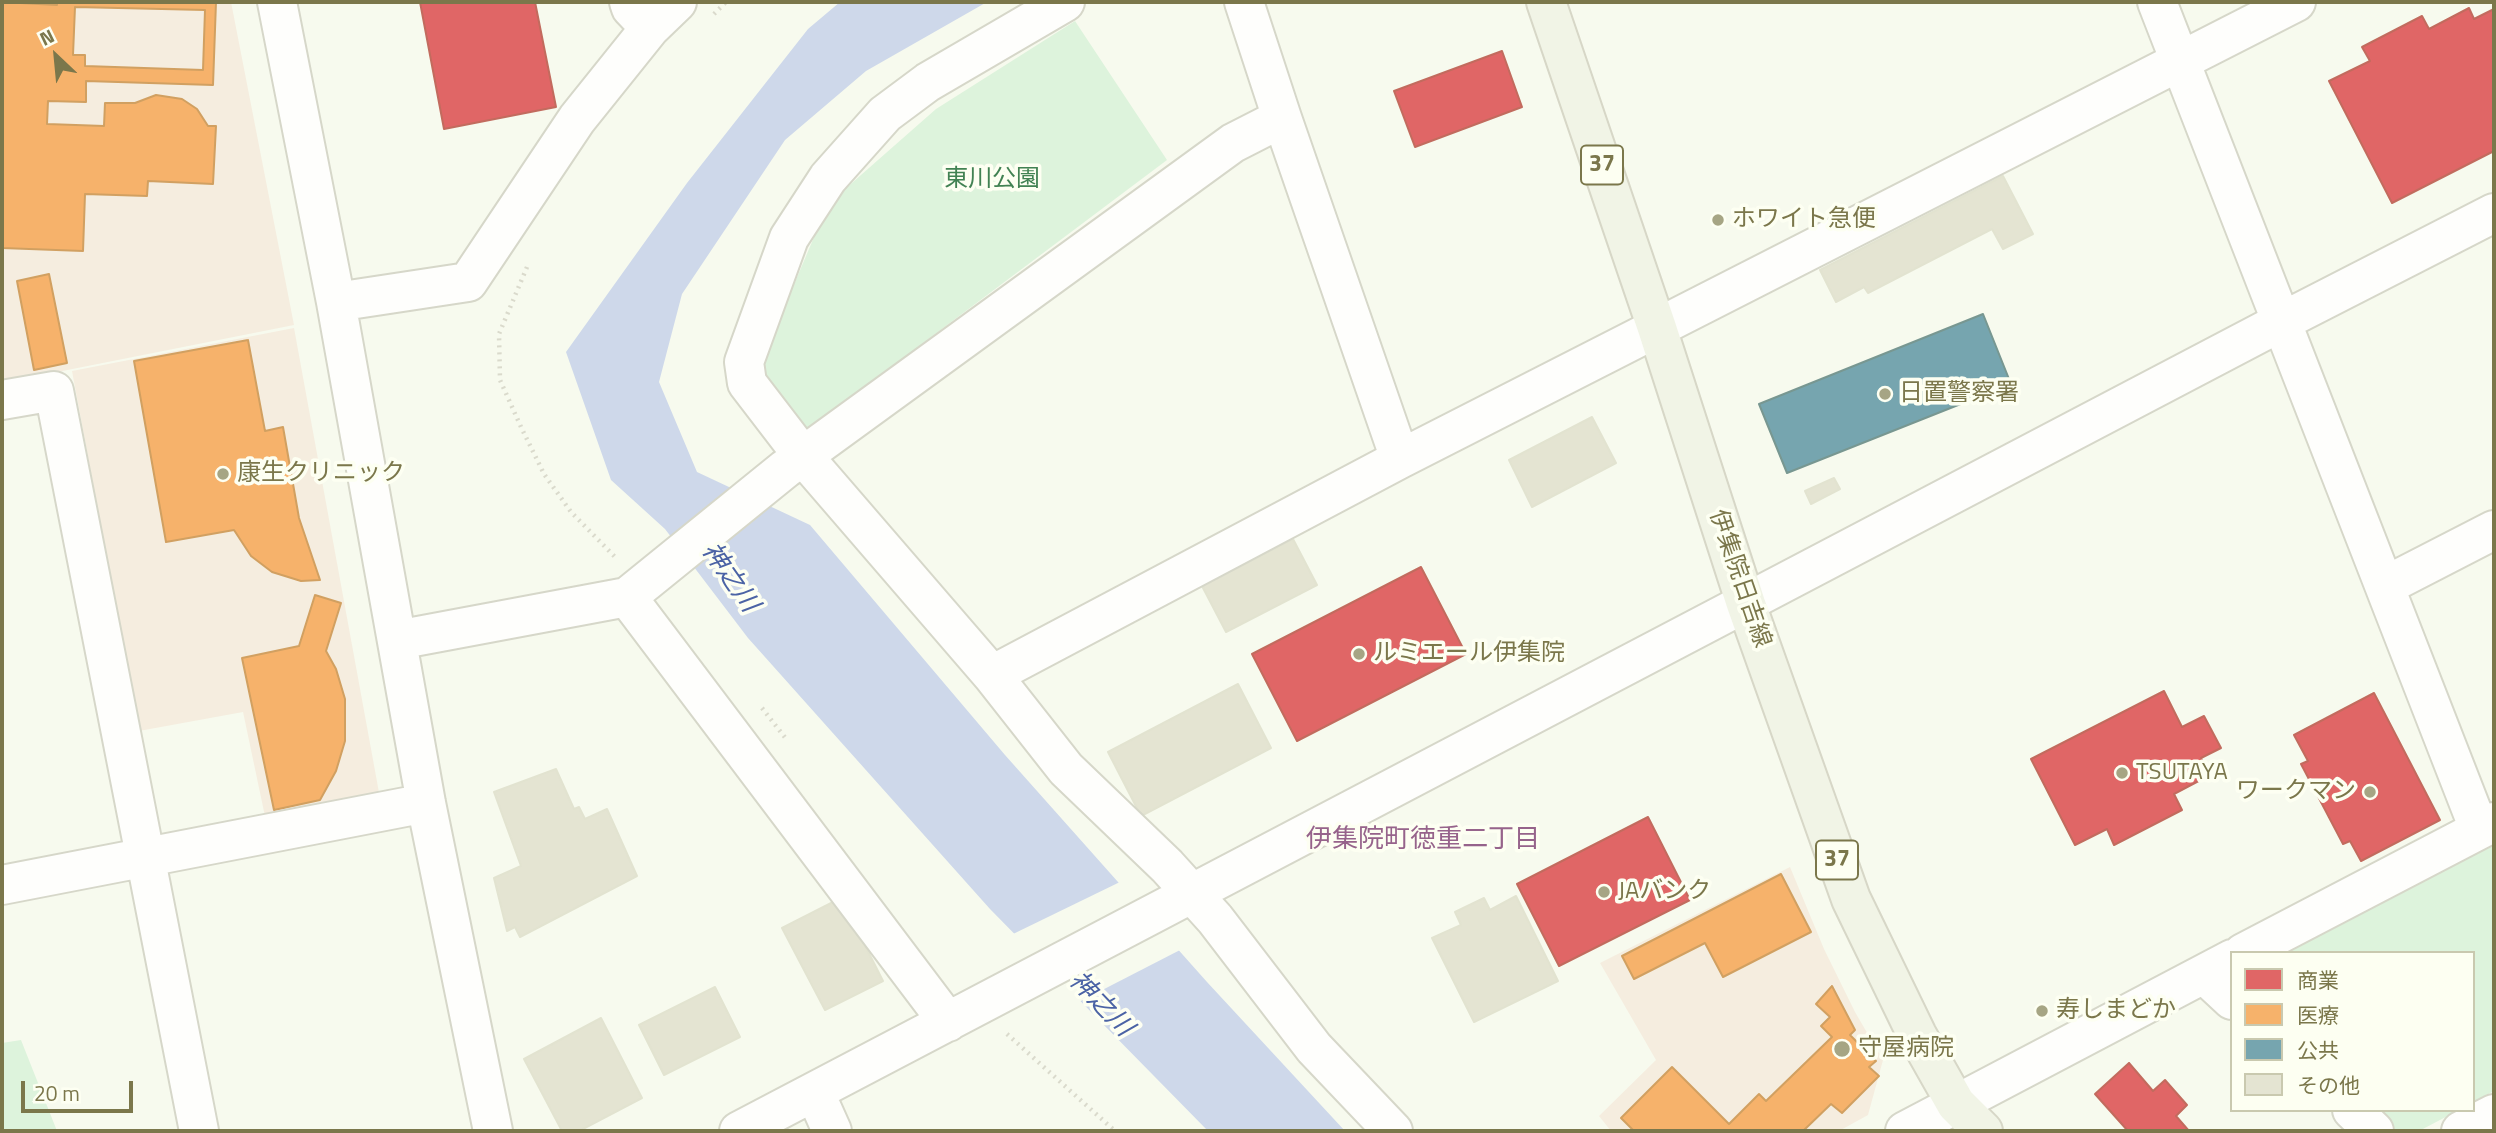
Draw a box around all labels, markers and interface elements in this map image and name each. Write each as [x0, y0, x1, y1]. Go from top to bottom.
north arrow [21, 21, 91, 91]
text: N [34, 21, 59, 53]
road number: 37 [1581, 146, 1623, 184]
park label: 東川公園 [944, 166, 1040, 194]
place label: ホワイト急便 [1732, 206, 1876, 234]
marker: ホワイト急便 [1710, 212, 1726, 228]
place label: 日置警察署 [1899, 380, 2019, 408]
marker: 日置警察署 [1877, 386, 1893, 402]
place label: 康⽣クリニック [237, 460, 405, 488]
marker: 康⽣クリニック [215, 466, 231, 482]
street label: 伊集院日吉線 [1702, 506, 1776, 652]
water label: 神之川 [694, 537, 764, 619]
place label: ルミエール伊集院 [1373, 640, 1565, 668]
marker: ルミエール伊集院 [1351, 646, 1367, 662]
place label: TSUTAYA [2136, 759, 2228, 787]
marker: TSUTAYA [2114, 765, 2130, 781]
place label: ワークマン [2236, 778, 2356, 806]
marker: ワークマン [2362, 784, 2378, 800]
district label: 伊集院町徳重二丁目 [1306, 825, 1540, 857]
road number: 37 [1816, 840, 1858, 880]
place label: JAバンク [1618, 878, 1711, 906]
marker: JAバンク [1596, 884, 1612, 900]
legend [2230, 951, 2475, 1112]
text: 商業 [2297, 964, 2339, 996]
water label: 神之川 [1062, 966, 1138, 1044]
place label: 寿しまどか [2056, 997, 2176, 1025]
text: 医療 [2297, 999, 2339, 1031]
marker: 寿しまどか [2034, 1003, 2050, 1019]
text: 公共 [2297, 1034, 2339, 1066]
place label: 守屋病院 [1858, 1035, 1954, 1063]
marker: 守屋病院 [1832, 1039, 1852, 1059]
scale bar [24, 1066, 136, 1110]
text: その他 [2297, 1069, 2360, 1101]
text: 20 m [34, 1077, 80, 1109]

